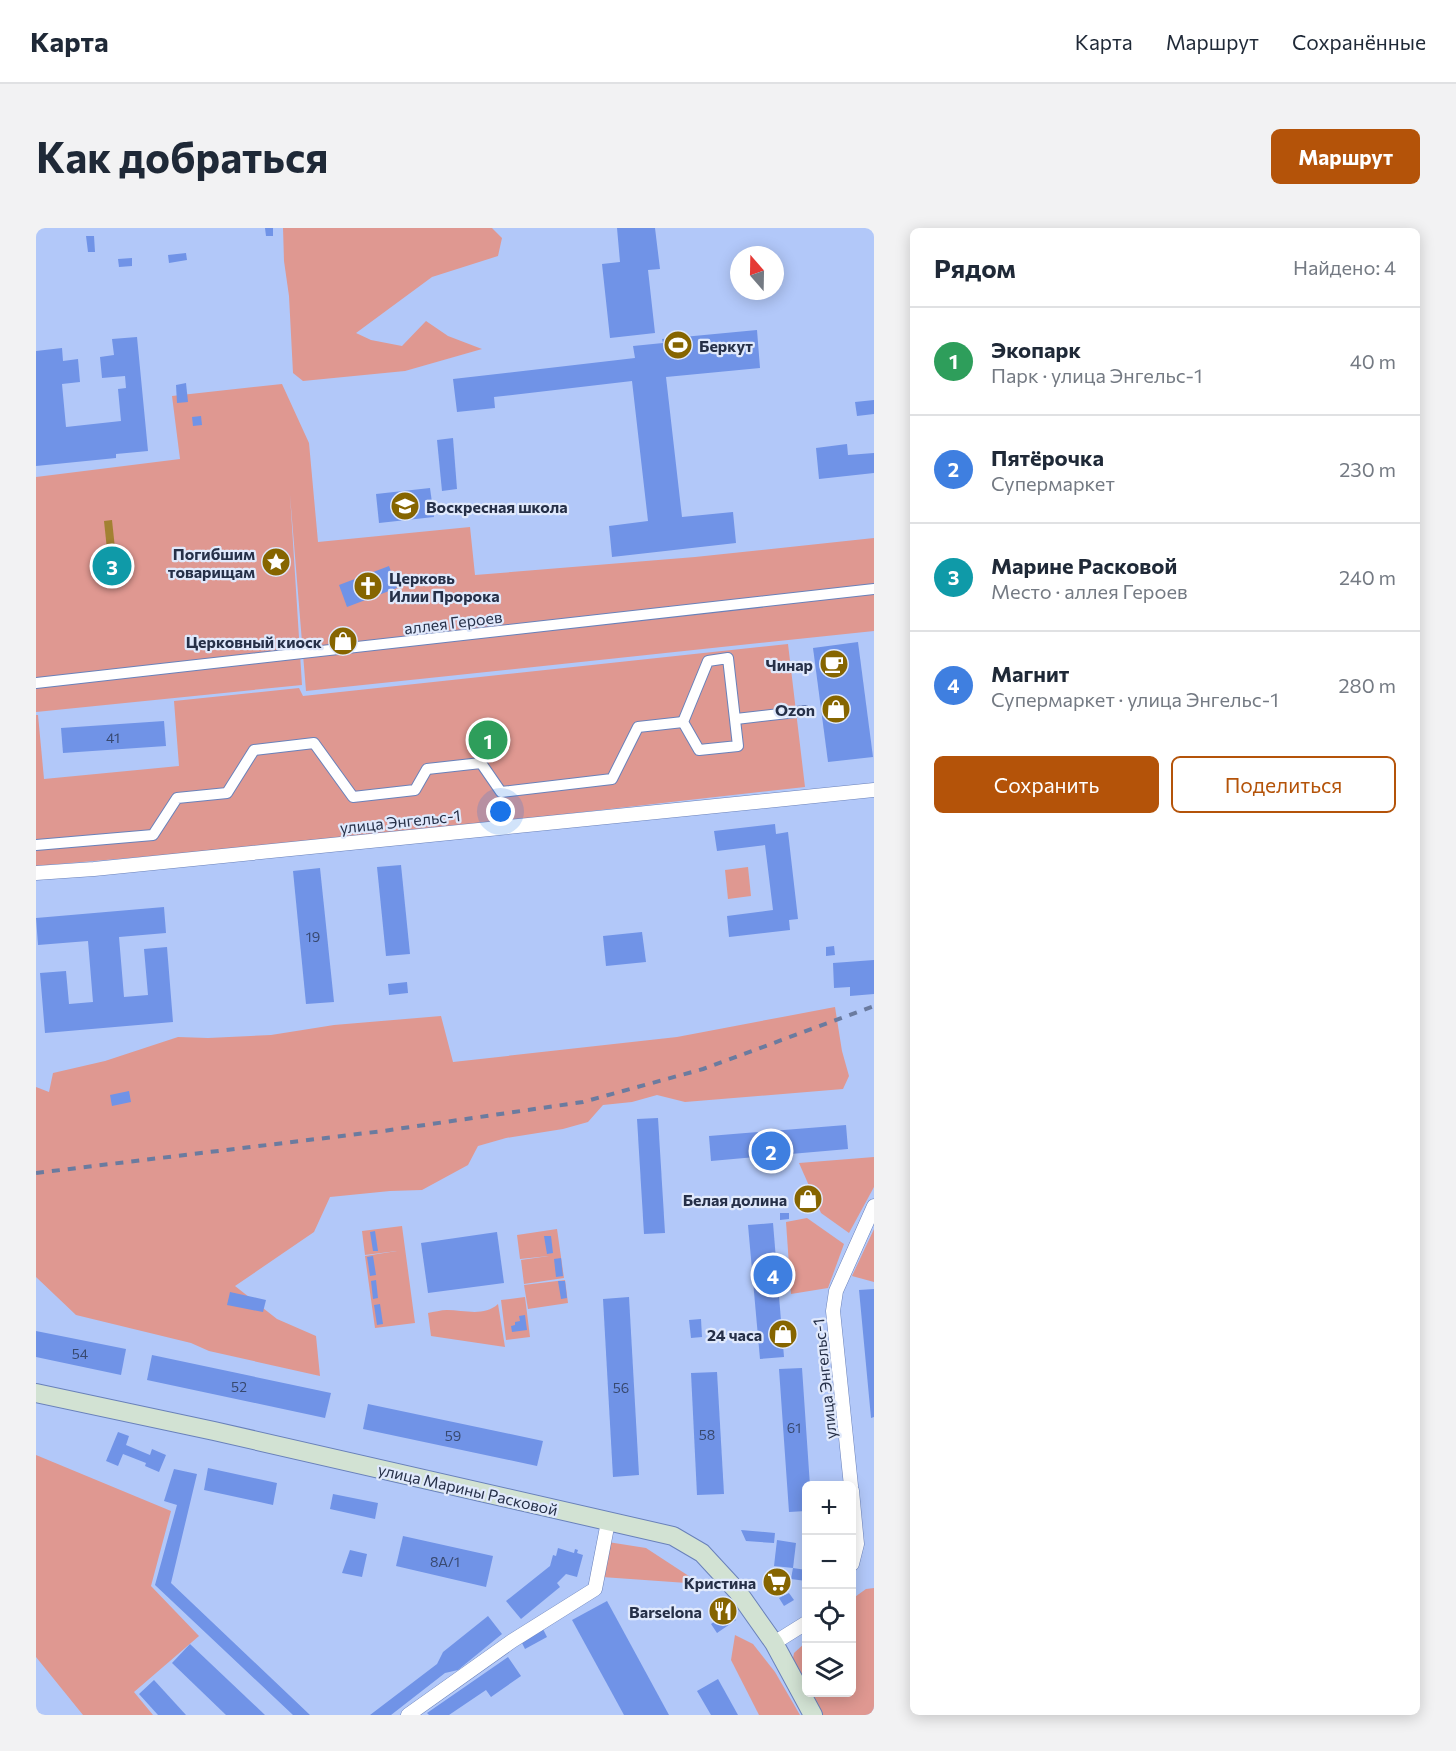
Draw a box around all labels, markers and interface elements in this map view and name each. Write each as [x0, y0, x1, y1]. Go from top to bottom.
text: Карта [30, 24, 109, 58]
text: Карта [1075, 29, 1133, 54]
text: Маршрут [1166, 29, 1259, 54]
text: Сохранённые [1292, 29, 1426, 54]
button: Маршрут [1271, 129, 1420, 184]
text: Как добраться [36, 130, 328, 182]
north arrow [730, 246, 784, 300]
text: Рядом [934, 252, 1016, 283]
text: Найдено: 4 [1293, 255, 1396, 279]
sports icon: Беркут [662, 329, 694, 361]
place label: Беркут [699, 336, 753, 355]
text: Экопарк [991, 336, 1081, 363]
text: 1 [949, 349, 958, 373]
text: 40 m [1350, 349, 1396, 373]
text: Парк · улица Энгельс-1 [991, 363, 1203, 387]
text: Пятёрочка [991, 444, 1104, 471]
text: 2 [948, 457, 959, 481]
text: 230 m [1339, 457, 1396, 481]
text: Супермаркет [991, 471, 1115, 495]
school or university icon: Воскресная школа [389, 490, 421, 522]
place label: Воскресная школа [426, 497, 568, 516]
pin: 3 [92, 544, 132, 588]
place label: Погибшим товарищам [168, 544, 255, 581]
place icon: Погибшим товарищам [260, 546, 292, 578]
text: Марине Расковой [991, 552, 1177, 579]
text: 3 [948, 565, 959, 589]
text: 240 m [1339, 565, 1396, 589]
place label: Церковь Илии Пророка [389, 568, 500, 605]
church icon: Церковь Илии Пророка [352, 570, 384, 602]
text: Место · аллея Героев [991, 579, 1188, 603]
street label: аллея Героев [403, 607, 503, 637]
shop icon: Церковный киоск [327, 625, 359, 657]
place label: Церковный киоск [186, 632, 322, 651]
cafe icon: Чинар [818, 648, 850, 680]
place label: Чинар [766, 655, 813, 674]
text: Магнит [991, 660, 1069, 687]
text: 4 [947, 673, 960, 697]
text: 280 m [1338, 673, 1396, 697]
text: Супермаркет · улица Энгельс-1 [991, 687, 1279, 711]
shop icon: Ozon [820, 693, 852, 725]
place label: Ozon [775, 700, 815, 719]
pin: 1 [468, 718, 508, 762]
house number: 41 [106, 729, 120, 746]
button: Сохранить [934, 756, 1159, 813]
button: Поделиться [1171, 756, 1396, 813]
your location [486, 797, 515, 826]
street label: улица Энгельс-1 [339, 805, 461, 837]
house number: 19 [306, 928, 320, 945]
pin: 2 [752, 1128, 790, 1174]
shop icon: Белая долина [792, 1183, 824, 1215]
place label: Белая долина [683, 1190, 787, 1209]
pin: 4 [754, 1252, 792, 1298]
shop icon: 24 часа [767, 1318, 799, 1350]
street label: улица Энгельс-1 [808, 1318, 840, 1440]
place label: 24 часа [707, 1325, 762, 1344]
house number: 54 [72, 1345, 89, 1362]
house number: 52 [231, 1378, 247, 1395]
house number: 56 [613, 1379, 629, 1396]
house number: 61 [787, 1419, 801, 1436]
house number: 58 [699, 1426, 715, 1443]
house number: 59 [445, 1427, 461, 1444]
street label: улица Марины Расковой [376, 1459, 560, 1519]
map controls [802, 1481, 856, 1697]
button: + [802, 1481, 856, 1535]
button: − [802, 1535, 856, 1589]
house number: 8А/1 [430, 1553, 460, 1570]
supermarket icon: Кристина [761, 1566, 793, 1598]
place label: Кристина [684, 1573, 756, 1592]
button: locate [802, 1589, 856, 1643]
restaurant icon: Barselona [707, 1595, 739, 1627]
place label: Barselona [629, 1602, 702, 1621]
button: layers [802, 1643, 856, 1697]

